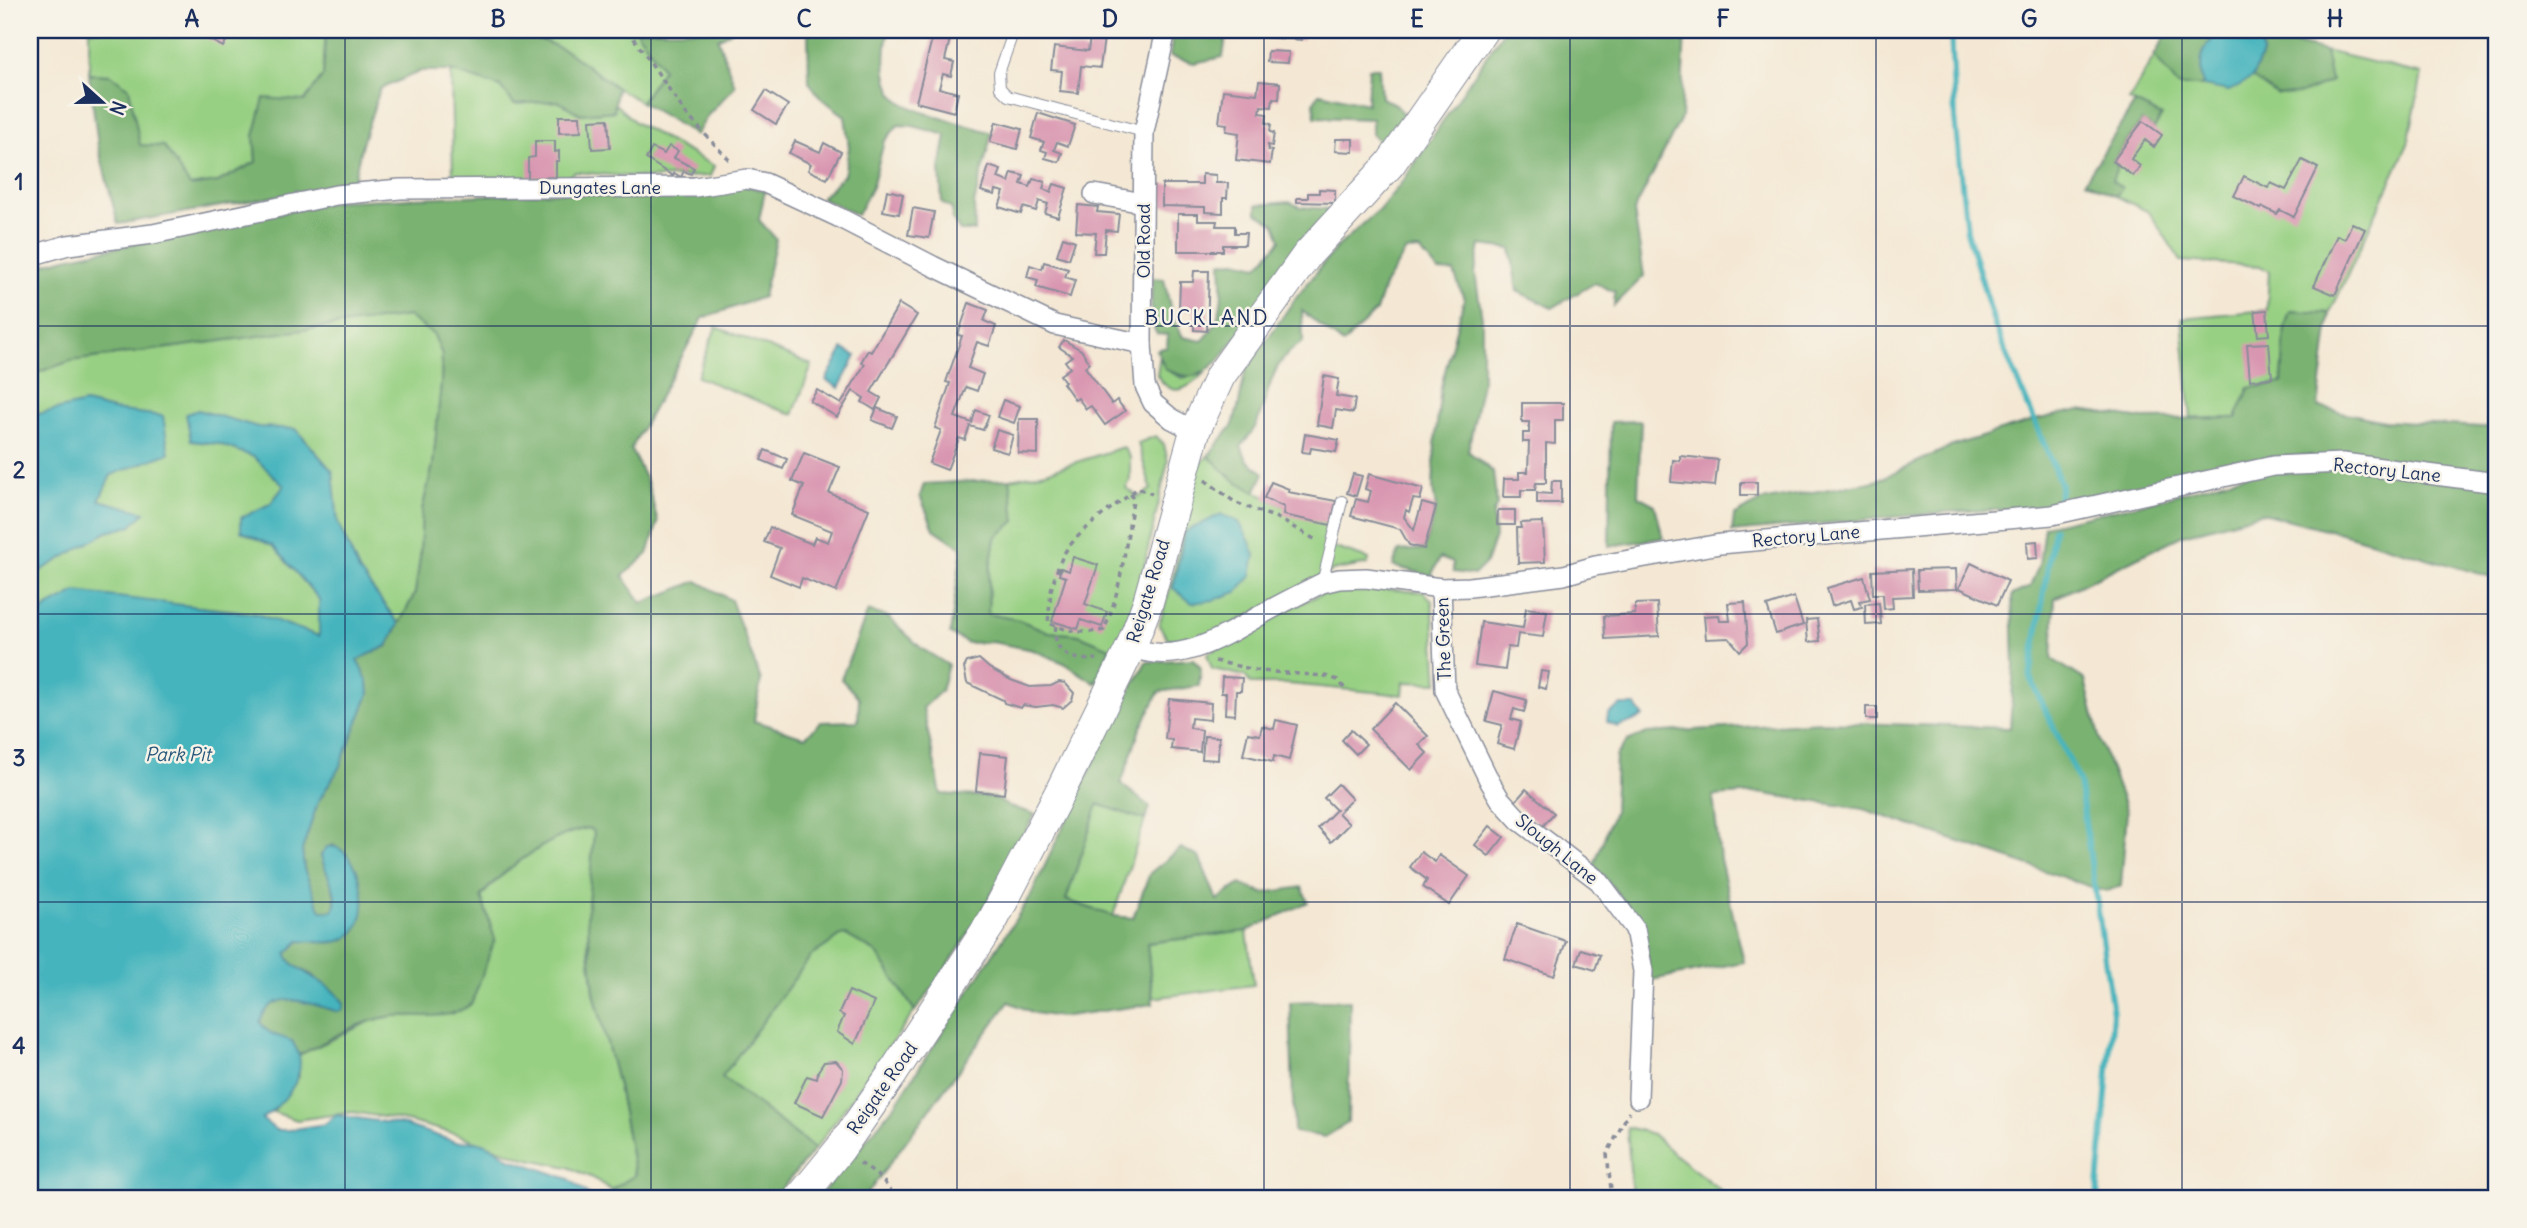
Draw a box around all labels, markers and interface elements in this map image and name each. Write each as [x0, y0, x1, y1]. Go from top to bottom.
text: A [185, 4, 200, 33]
text: B [490, 4, 506, 33]
text: C [796, 4, 812, 33]
text: D [1102, 4, 1118, 33]
text: E [1410, 4, 1424, 33]
text: F [1716, 4, 1730, 33]
text: G [2021, 4, 2037, 33]
text: H [2327, 4, 2343, 33]
north arrow [66, 66, 136, 136]
text: N [104, 98, 131, 119]
text: 1 [14, 167, 24, 196]
street label: Dungates Lane [539, 176, 661, 199]
street label: Old Road [1132, 203, 1155, 279]
district label: BUCKLAND [1144, 304, 1270, 331]
street label: Rectory Lane [2332, 453, 2442, 487]
text: 2 [13, 455, 26, 484]
street label: Rectory Lane [1751, 520, 1861, 552]
street label: Reigate Road [1121, 536, 1175, 646]
street label: The Green [1430, 597, 1456, 681]
water label: Park Pit [145, 742, 214, 766]
text: 3 [12, 743, 26, 772]
street label: Slough Lane [1511, 809, 1603, 889]
text: 4 [12, 1031, 26, 1060]
street label: Reigate Road [842, 1037, 922, 1139]

